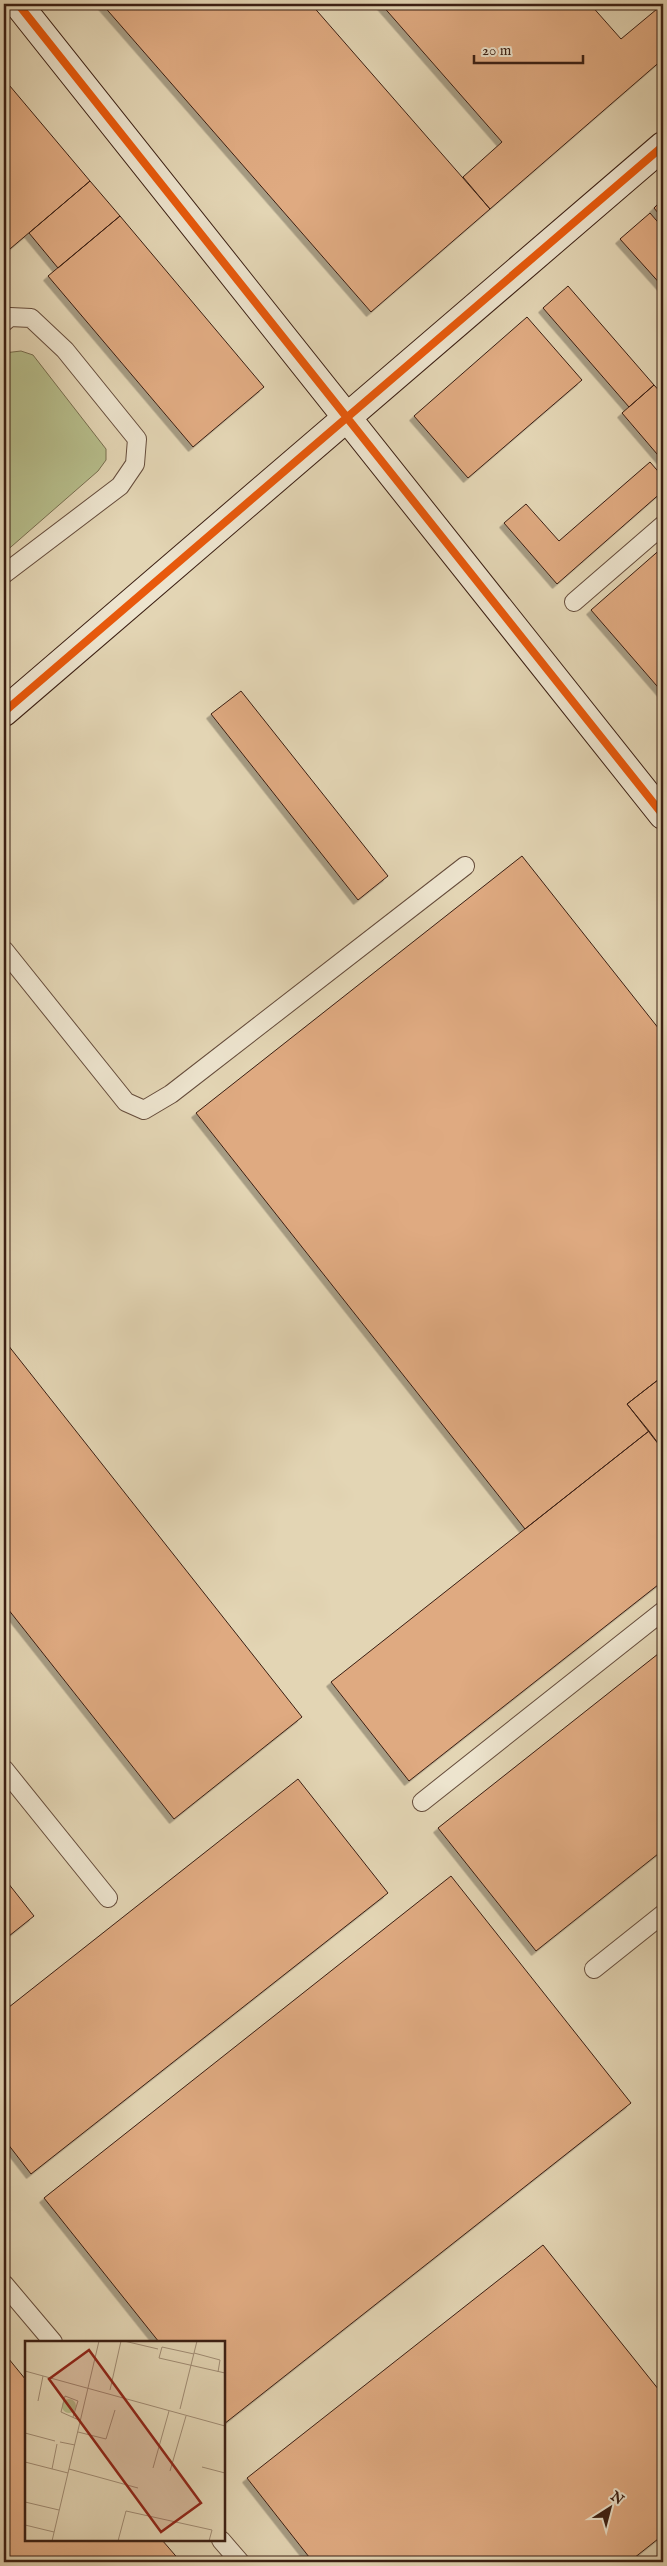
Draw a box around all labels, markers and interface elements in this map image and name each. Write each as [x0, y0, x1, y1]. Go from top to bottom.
scale bar [474, 32, 583, 64]
text: 20 m [482, 41, 512, 60]
inset map [25, 2341, 225, 2541]
north arrow [584, 2484, 634, 2534]
text: N [606, 2487, 627, 2509]

